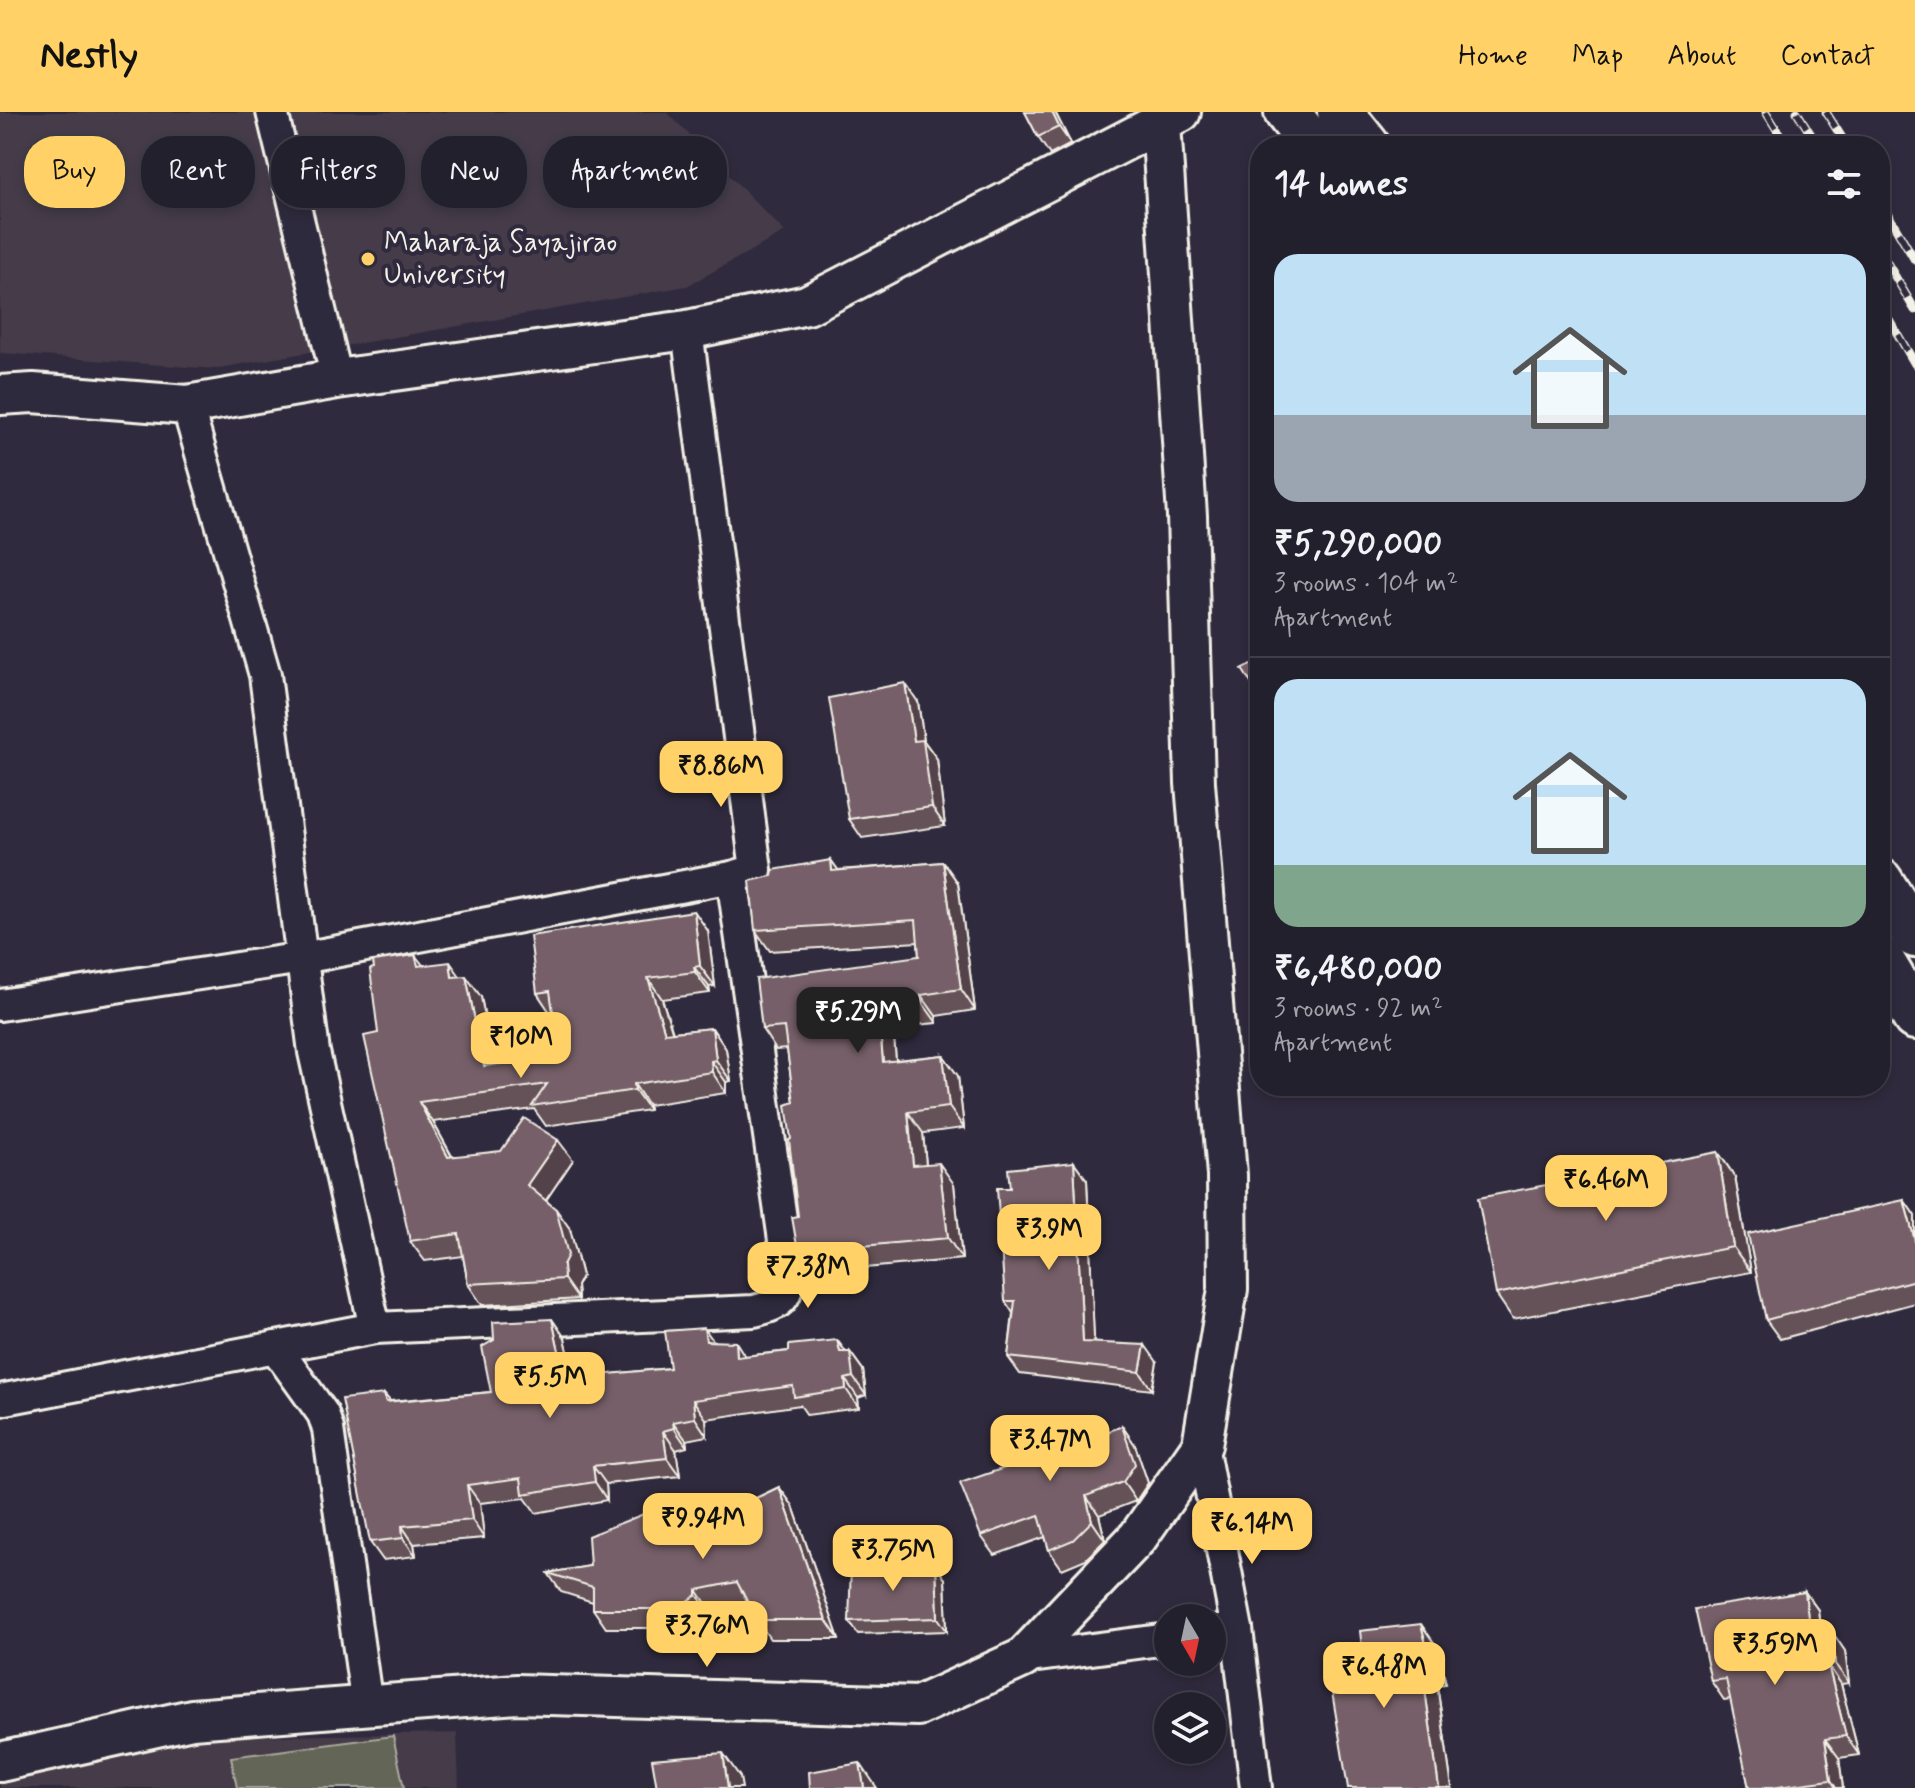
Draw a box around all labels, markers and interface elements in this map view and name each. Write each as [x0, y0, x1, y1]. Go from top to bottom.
text: Nestly [40, 32, 138, 81]
text: Home [1458, 38, 1528, 75]
text: Map [1572, 38, 1623, 75]
text: About [1667, 38, 1736, 75]
text: Contact [1780, 38, 1875, 75]
chip: Buy [24, 136, 125, 208]
chip: Rent [141, 136, 255, 208]
chip: Filters [271, 136, 405, 208]
chip: New [421, 136, 527, 208]
chip: Apartment [543, 136, 727, 208]
text: 14 homes [1274, 162, 1408, 207]
icon: filters [1822, 162, 1866, 206]
place label: Maharaja Sayajirao University [384, 225, 617, 294]
marker: Maharaja Sayajirao University [359, 250, 377, 268]
icon: home [1498, 306, 1642, 450]
text: ₹5,290,000 [1274, 522, 1442, 567]
text: 3 rooms · 104 m² [1274, 567, 1458, 601]
text: Apartment [1274, 601, 1392, 635]
icon: home [1498, 731, 1642, 875]
pin: ₹8.86M [656, 741, 786, 809]
text: ₹8.86M [678, 750, 764, 784]
text: ₹6,480,000 [1274, 947, 1442, 992]
pin: ₹5.29M [793, 987, 923, 1055]
text: 3 rooms · 92 m² [1274, 992, 1443, 1026]
text: ₹5.29M [815, 996, 901, 1030]
pin: ₹10M [474, 1012, 568, 1080]
text: ₹10M [489, 1021, 553, 1055]
text: Apartment [1274, 1026, 1392, 1060]
pin: ₹6.46M [1541, 1155, 1671, 1223]
text: ₹6.46M [1563, 1164, 1649, 1198]
pin: ₹3.9M [993, 1204, 1105, 1272]
text: ₹3.9M [1015, 1213, 1083, 1247]
pin: ₹7.38M [743, 1242, 873, 1310]
text: ₹7.38M [766, 1251, 850, 1285]
pin: ₹5.5M [494, 1352, 606, 1420]
text: ₹5.5M [513, 1361, 587, 1395]
pin: ₹3.47M [985, 1415, 1115, 1483]
text: ₹3.47M [1008, 1424, 1092, 1458]
pin: ₹9.94M [638, 1493, 768, 1561]
pin: ₹6.14M [1187, 1498, 1317, 1566]
text: ₹9.94M [661, 1502, 745, 1536]
text: ₹6.14M [1210, 1507, 1294, 1541]
pin: ₹3.75M [828, 1525, 958, 1593]
text: ₹3.75M [851, 1534, 935, 1568]
pin: ₹3.76M [642, 1601, 772, 1669]
north arrow [1154, 1604, 1226, 1676]
map controls [1154, 1604, 1226, 1764]
text: ₹3.76M [665, 1610, 750, 1644]
pin: ₹3.59M [1710, 1619, 1840, 1687]
text: ₹3.59M [1732, 1628, 1818, 1662]
pin: ₹6.48M [1319, 1642, 1449, 1710]
text: ₹6.48M [1341, 1651, 1427, 1685]
button: layers [1154, 1692, 1226, 1764]

